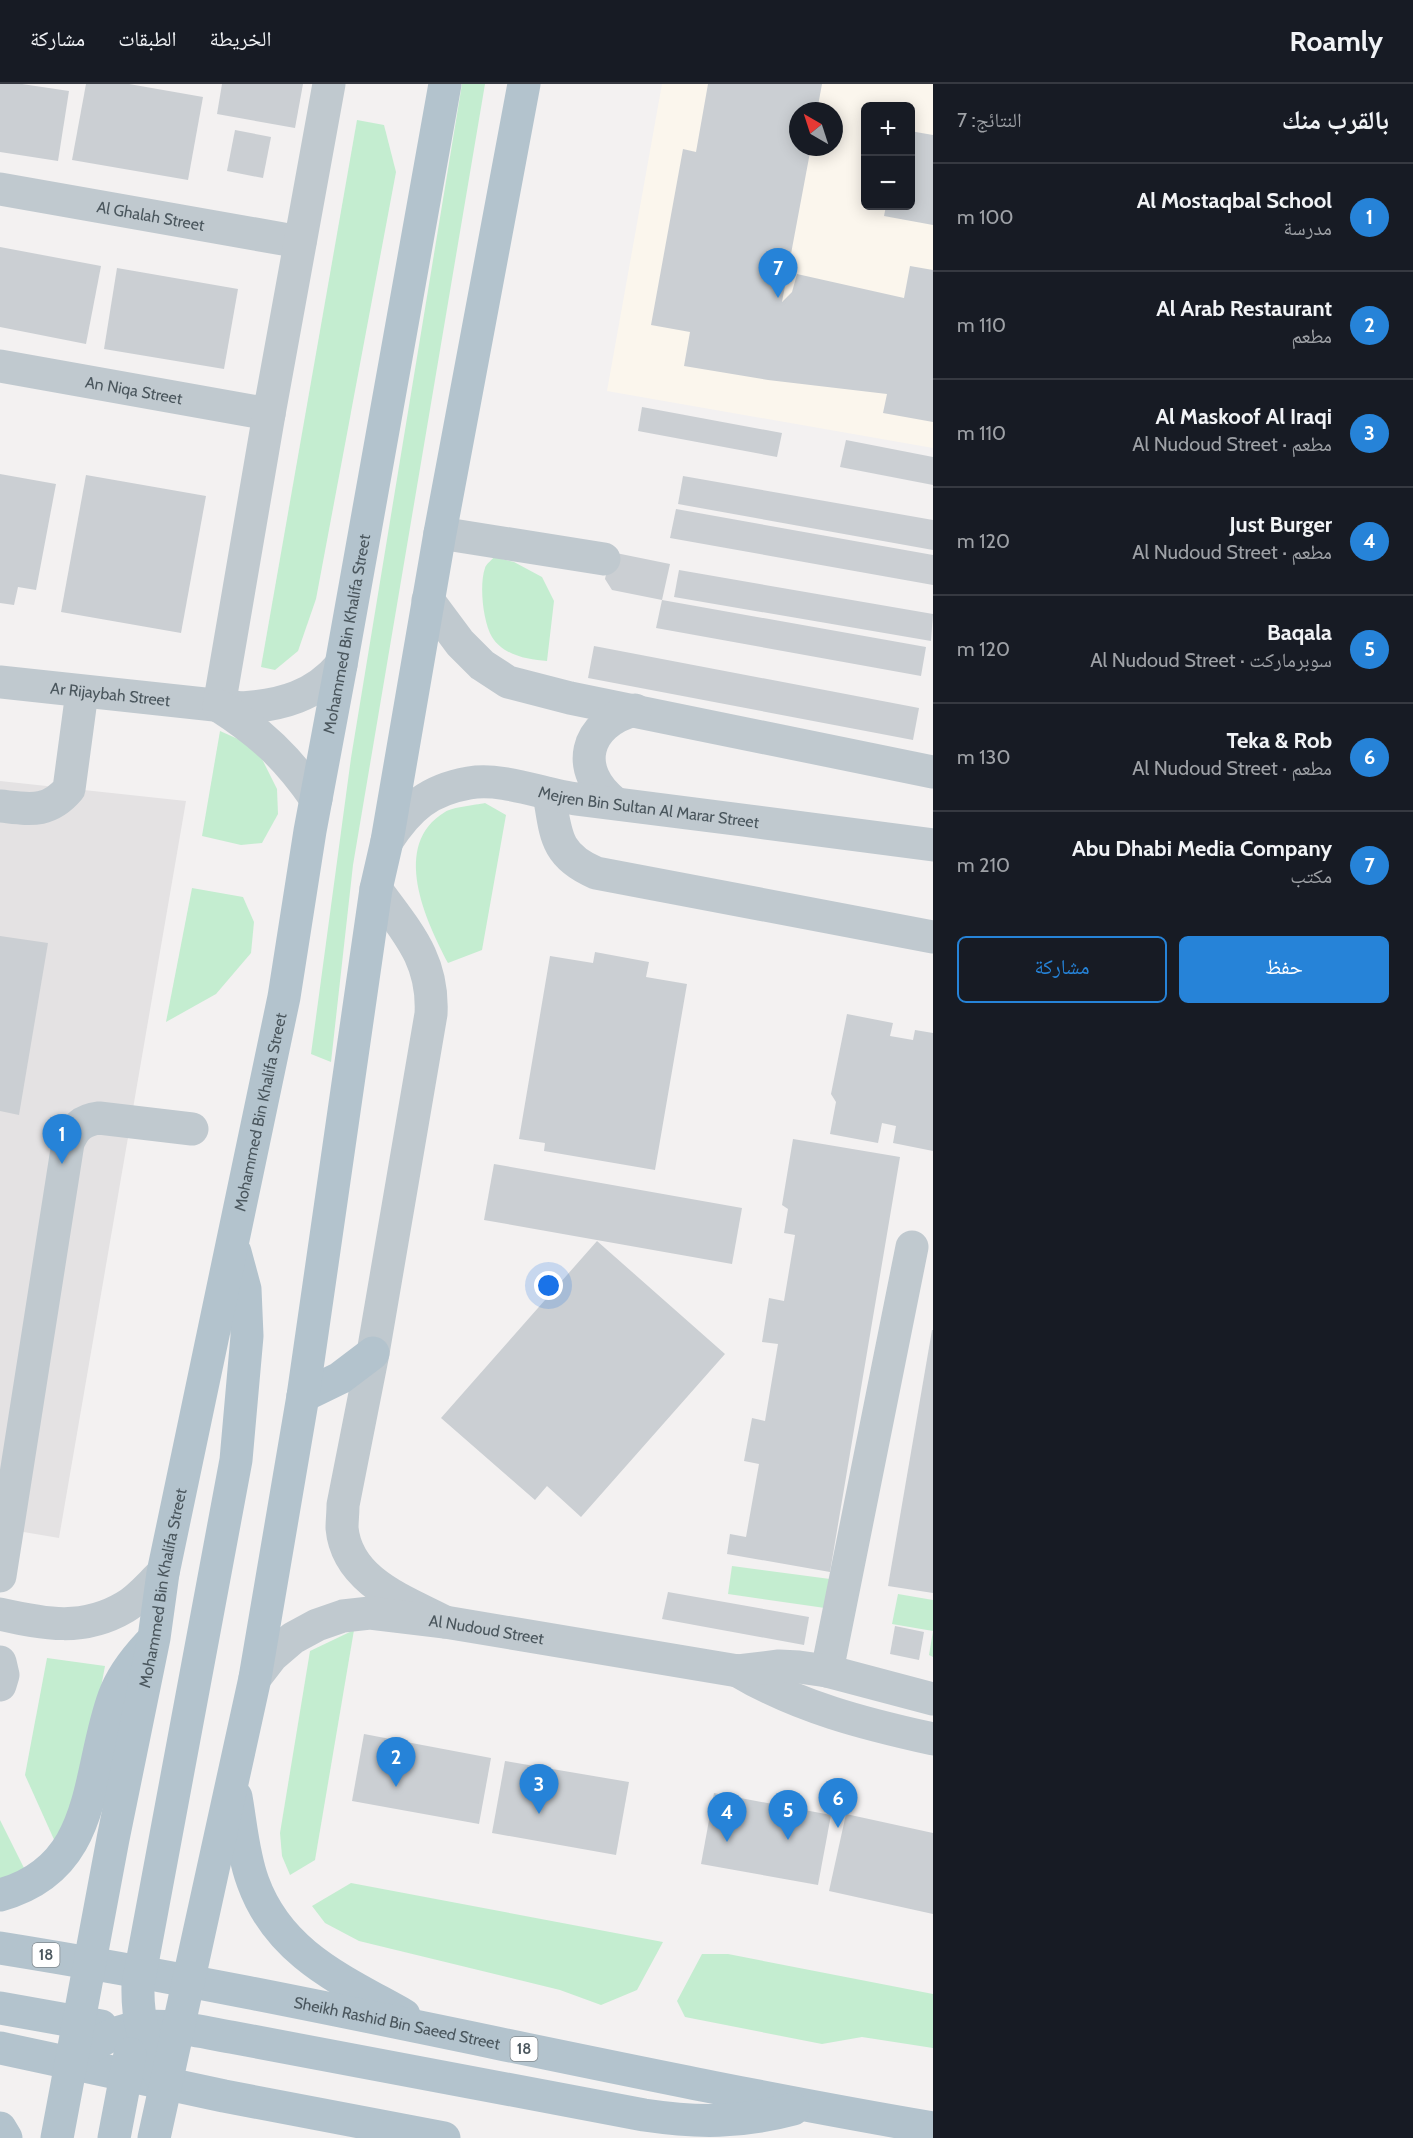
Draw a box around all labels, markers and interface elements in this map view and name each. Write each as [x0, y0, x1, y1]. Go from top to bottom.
text: Roamly [1290, 24, 1383, 58]
text: مشاركة [30, 26, 85, 51]
text: الطبقات [118, 26, 177, 51]
text: الخريطة [210, 26, 271, 51]
north arrow [789, 102, 843, 156]
map controls [861, 102, 915, 210]
button: + [861, 102, 915, 156]
text: بالقرب منك [1282, 104, 1389, 136]
text: النتائج: 7 [957, 108, 1022, 132]
button: − [861, 156, 915, 210]
text: Al Mostaqbal School [1137, 187, 1332, 214]
street label: Al Ghalah Street [95, 197, 207, 235]
text: 100 m [957, 205, 1014, 229]
text: 1 [1366, 205, 1373, 229]
text: مدرسة [1283, 216, 1332, 240]
pin: 7 [758, 248, 798, 298]
text: Al Arab Restaurant [1156, 295, 1332, 322]
text: 110 m [957, 313, 1006, 337]
text: 2 [1364, 313, 1375, 337]
text: مطعم [1291, 324, 1332, 348]
street label: An Niqa Street [84, 372, 185, 408]
text: Al Maskoof Al Iraqi [1155, 403, 1332, 430]
text: 110 m [957, 421, 1006, 445]
text: 3 [1364, 421, 1375, 445]
text: مطعم · Al Nudoud Street [1132, 432, 1332, 456]
text: Just Burger [1230, 511, 1332, 538]
text: 120 m [957, 529, 1010, 553]
text: 4 [1363, 529, 1376, 553]
street label: Mohammed Bin Khalifa Street [319, 532, 374, 735]
text: مطعم · Al Nudoud Street [1132, 540, 1332, 564]
text: Baqala [1267, 619, 1332, 646]
text: 120 m [957, 637, 1010, 661]
text: 5 [1364, 637, 1375, 661]
text: سوبرماركت · Al Nudoud Street [1090, 648, 1332, 672]
street label: Ar Rijaybah Street [49, 678, 172, 710]
text: Teka & Rob [1226, 727, 1332, 754]
text: 130 m [957, 745, 1010, 769]
text: 6 [1364, 745, 1375, 769]
text: مطعم · Al Nudoud Street [1132, 756, 1332, 780]
street label: Mejren Bin Sultan Al Marar Street [536, 782, 761, 832]
text: Abu Dhabi Media Company [1072, 835, 1332, 862]
text: 210 m [957, 853, 1010, 877]
text: 7 [1364, 853, 1375, 877]
text: مكتب [1290, 864, 1332, 888]
button: مشاركة [957, 936, 1167, 1003]
button: حفظ [1179, 936, 1389, 1003]
street label: Mohammed Bin Khalifa Street [230, 1010, 290, 1213]
pin: 1 [42, 1114, 82, 1164]
your location [534, 1271, 563, 1300]
street label: Mohammed Bin Khalifa Street [135, 1486, 190, 1689]
street label: Al Nudoud Street [428, 1611, 546, 1648]
pin: 2 [376, 1738, 416, 1787]
pin: 3 [520, 1764, 558, 1814]
pin: 6 [818, 1778, 858, 1828]
pin: 5 [768, 1790, 808, 1840]
pin: 4 [708, 1792, 746, 1842]
road number: 18 [32, 1943, 60, 1967]
street label: Sheikh Rashid Bin Saeed Street [292, 1992, 502, 2053]
road number: 18 [510, 2037, 538, 2061]

